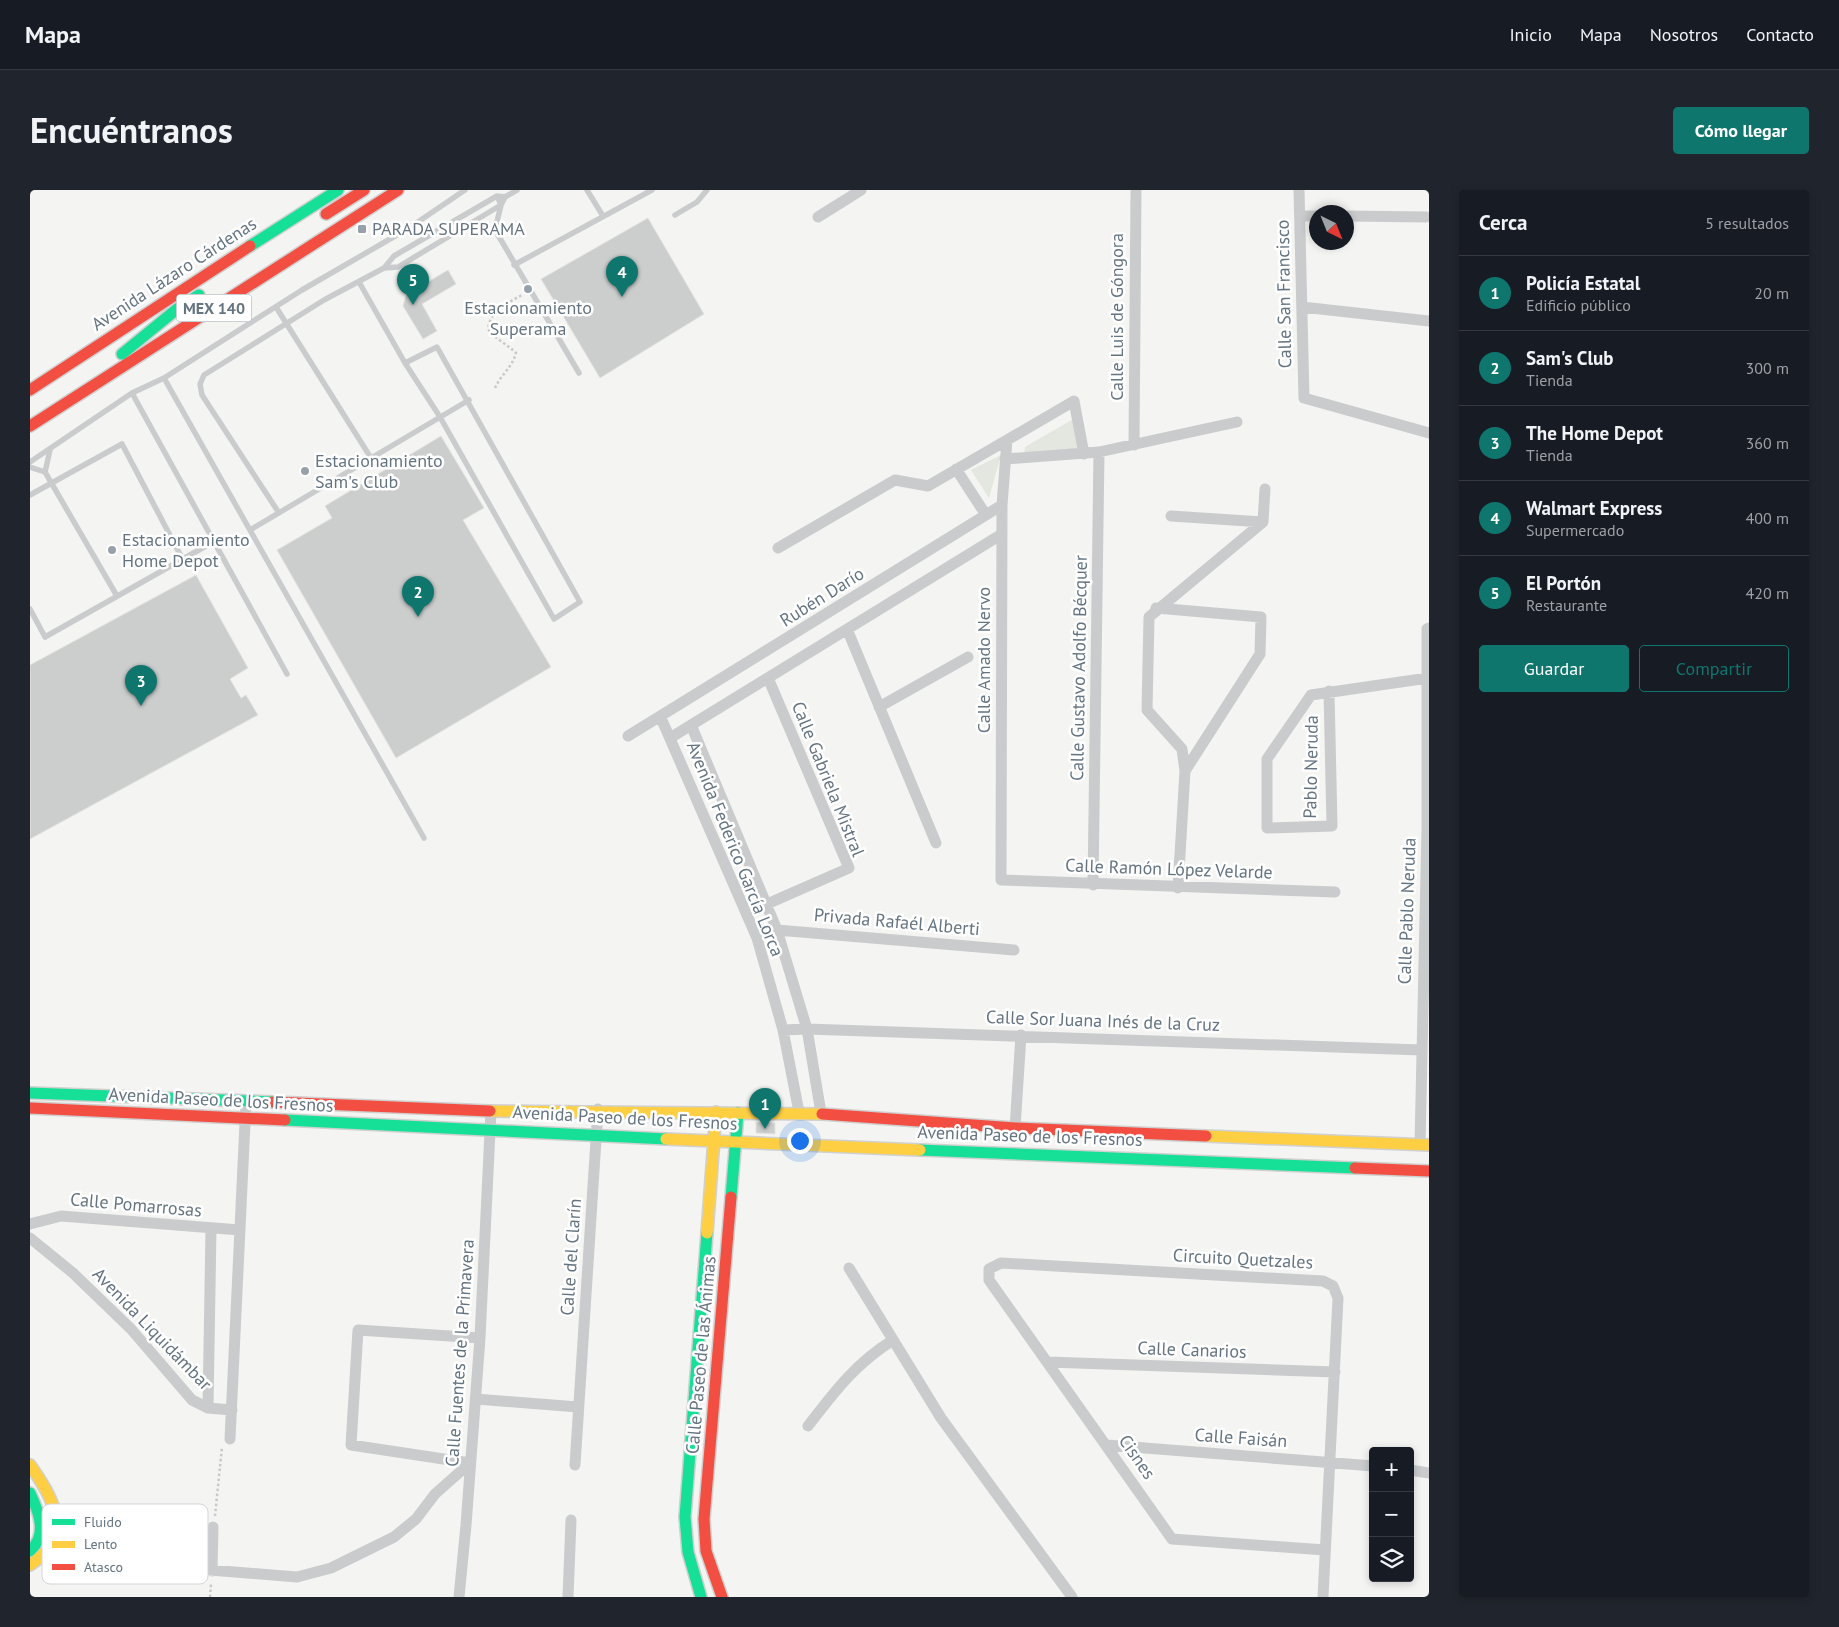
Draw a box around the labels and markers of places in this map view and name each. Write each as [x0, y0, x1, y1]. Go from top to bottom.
place label: PARADA SUPERAMA [372, 217, 525, 240]
marker: PARADA SUPERAMA [356, 223, 368, 235]
pin: 4 [606, 256, 638, 297]
pin: 5 [397, 264, 429, 305]
marker: Estacionamiento Superama [522, 283, 534, 295]
place label: Estacionamiento Superama [464, 296, 592, 340]
place label: Estacionamiento Sam's Club [315, 449, 443, 493]
marker: Estacionamiento Sam's Club [299, 465, 311, 477]
place label: Estacionamiento Home Depot [122, 528, 250, 572]
marker: Estacionamiento Home Depot [106, 544, 118, 556]
pin: 2 [402, 576, 434, 617]
pin: 3 [125, 665, 157, 706]
pin: 1 [749, 1088, 781, 1129]

